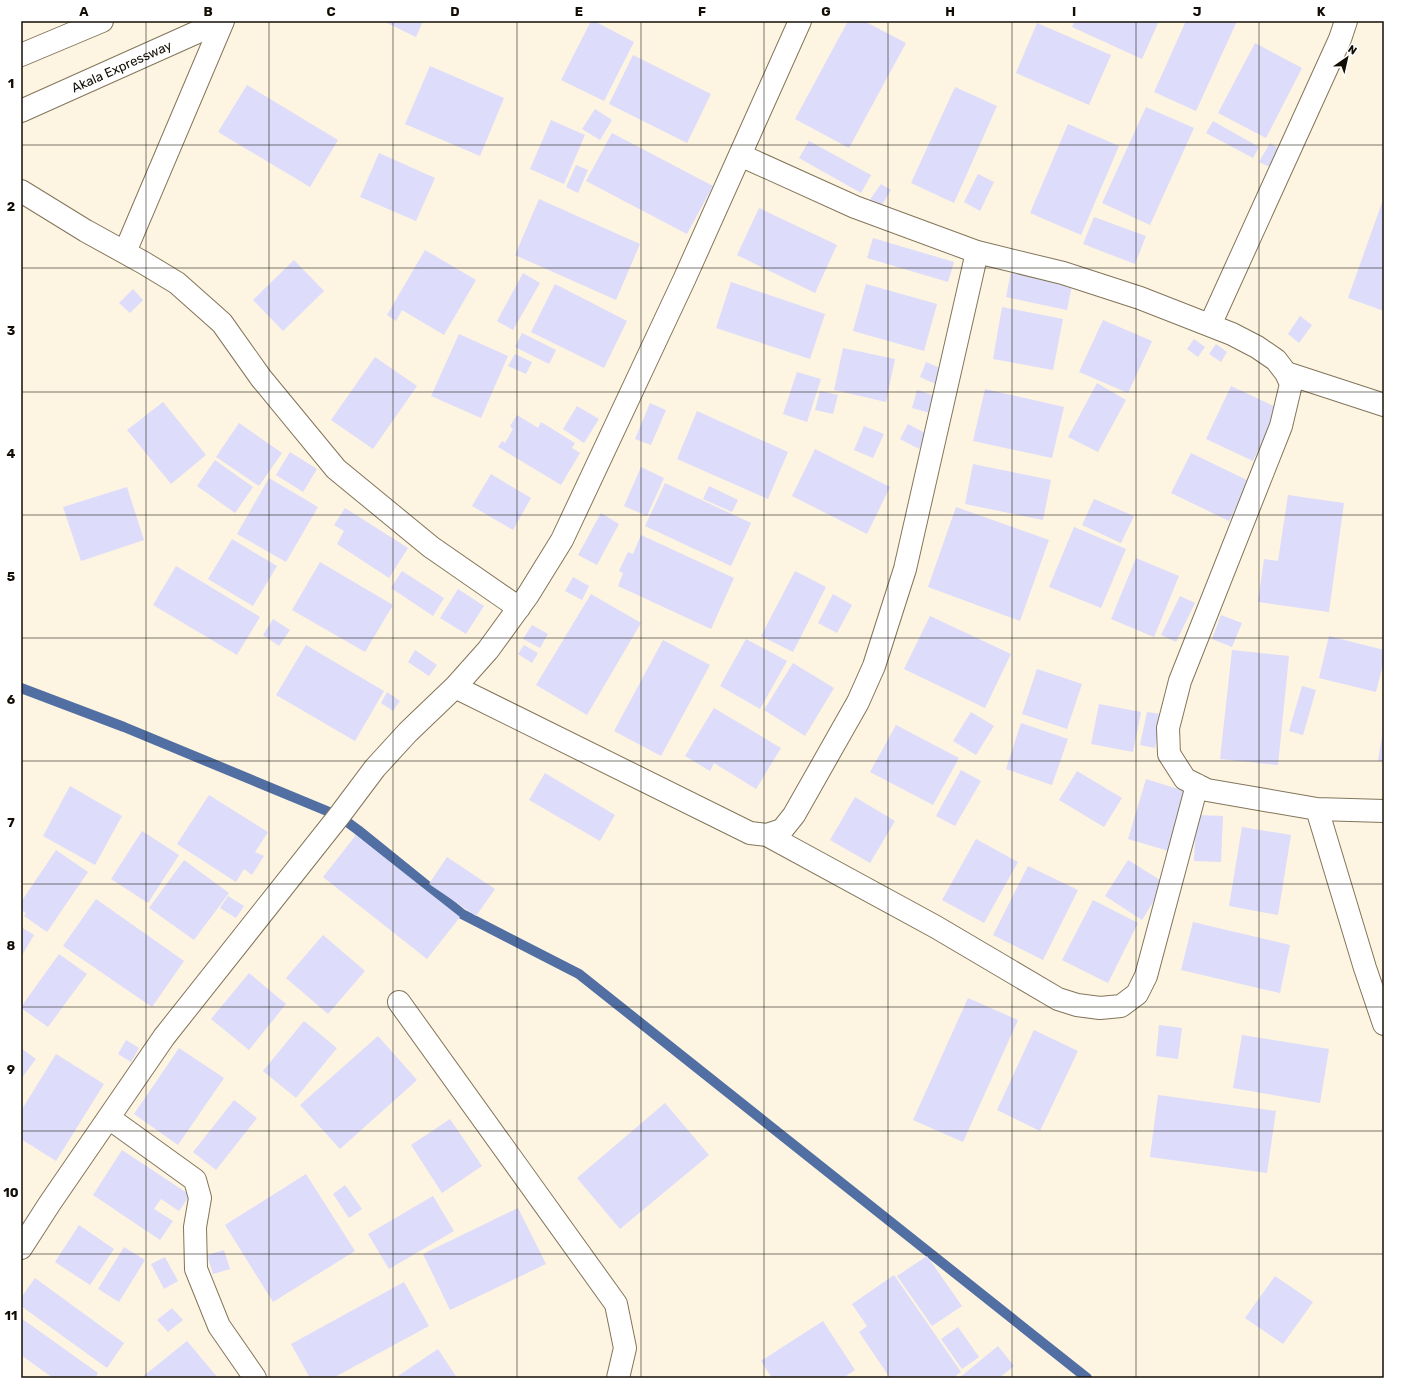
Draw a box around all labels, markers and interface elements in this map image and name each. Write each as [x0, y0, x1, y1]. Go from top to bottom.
text: A [79, 4, 89, 19]
text: B [203, 4, 213, 19]
text: C [326, 4, 336, 19]
text: D [450, 4, 460, 19]
text: E [575, 4, 583, 19]
text: F [698, 4, 706, 19]
text: G [821, 4, 831, 19]
text: H [945, 4, 955, 19]
text: I [1072, 4, 1076, 19]
text: J [1193, 4, 1201, 19]
text: K [1317, 4, 1326, 19]
street label: Akala Expressway [69, 38, 174, 95]
north arrow [1327, 38, 1367, 78]
text: N [1345, 43, 1359, 58]
text: 1 [8, 76, 14, 91]
text: 2 [7, 199, 15, 214]
text: 3 [7, 323, 16, 338]
text: 4 [7, 446, 16, 461]
text: 5 [7, 569, 15, 584]
text: 6 [7, 692, 16, 707]
text: 7 [7, 815, 15, 830]
text: 8 [7, 938, 16, 953]
text: 9 [7, 1062, 15, 1077]
text: 10 [3, 1185, 19, 1200]
text: 11 [5, 1308, 17, 1323]

